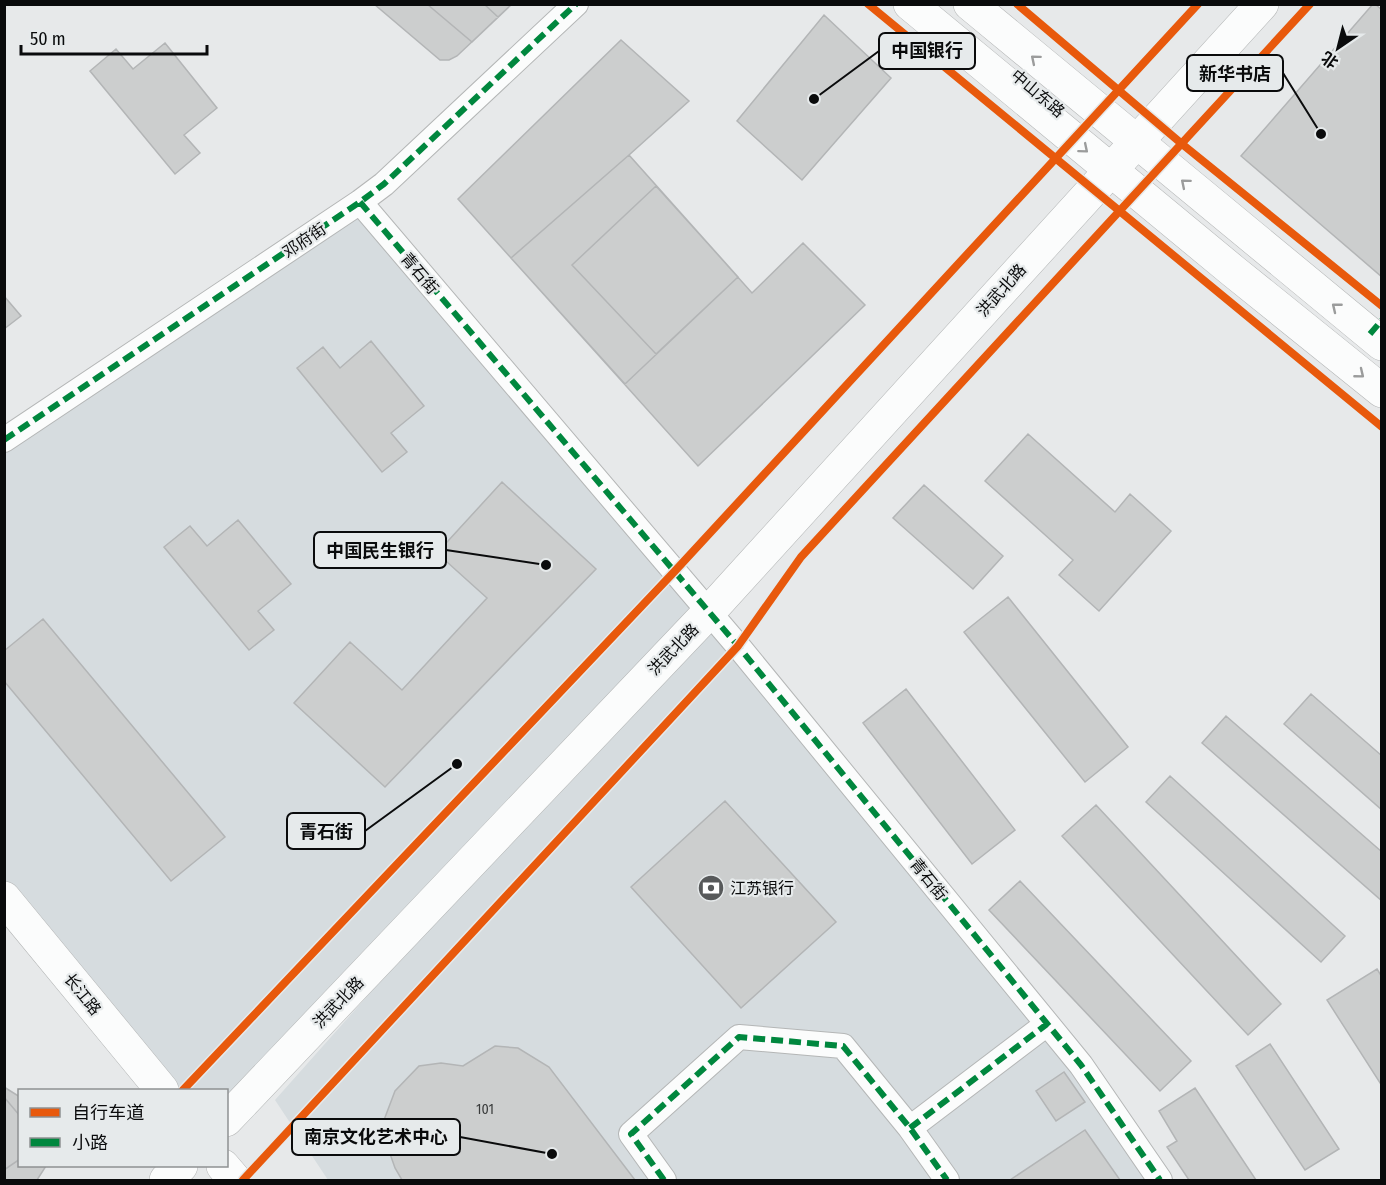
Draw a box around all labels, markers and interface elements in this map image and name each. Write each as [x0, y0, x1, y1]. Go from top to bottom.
scale bar [21, 18, 207, 56]
north arrow [1308, 18, 1368, 78]
text: 50 m [30, 28, 66, 50]
callout: 中国银行 [879, 33, 975, 69]
text: 中国银行 [891, 40, 963, 62]
text: 北 [1318, 48, 1342, 72]
one-way arrow [1031, 55, 1042, 66]
callout: 新华书店 [1187, 55, 1283, 91]
text: 新华书店 [1199, 63, 1271, 85]
street label: 中山东路 [1007, 66, 1068, 121]
one-way arrow [1077, 141, 1088, 152]
one-way arrow [1181, 179, 1192, 190]
street label: 邓府街 [279, 219, 329, 262]
street label: 青石街 [397, 249, 442, 298]
street label: 洪武北路 [973, 260, 1030, 320]
one-way arrow [1332, 303, 1343, 314]
one-way arrow [1354, 366, 1365, 377]
callout: 中国民生银行 [314, 532, 446, 568]
text: 中国民生银行 [326, 540, 434, 562]
street label: 洪武北路 [644, 620, 702, 679]
callout: 青石街 [287, 813, 365, 849]
text: 青石街 [299, 821, 353, 843]
street label: 青石街 [906, 855, 951, 904]
bank icon: 江苏银行 [696, 873, 726, 903]
place label: 江苏银行 [730, 879, 794, 898]
street label: 长江路 [60, 970, 105, 1019]
street label: 洪武北路 [309, 973, 367, 1032]
legend [18, 1089, 228, 1167]
house number: 101 [476, 1101, 494, 1118]
text: 自行车道 [72, 1102, 144, 1124]
callout: 南京文化艺术中心 [292, 1119, 460, 1155]
text: 南京文化艺术中心 [304, 1126, 448, 1148]
text: 小路 [72, 1132, 108, 1154]

